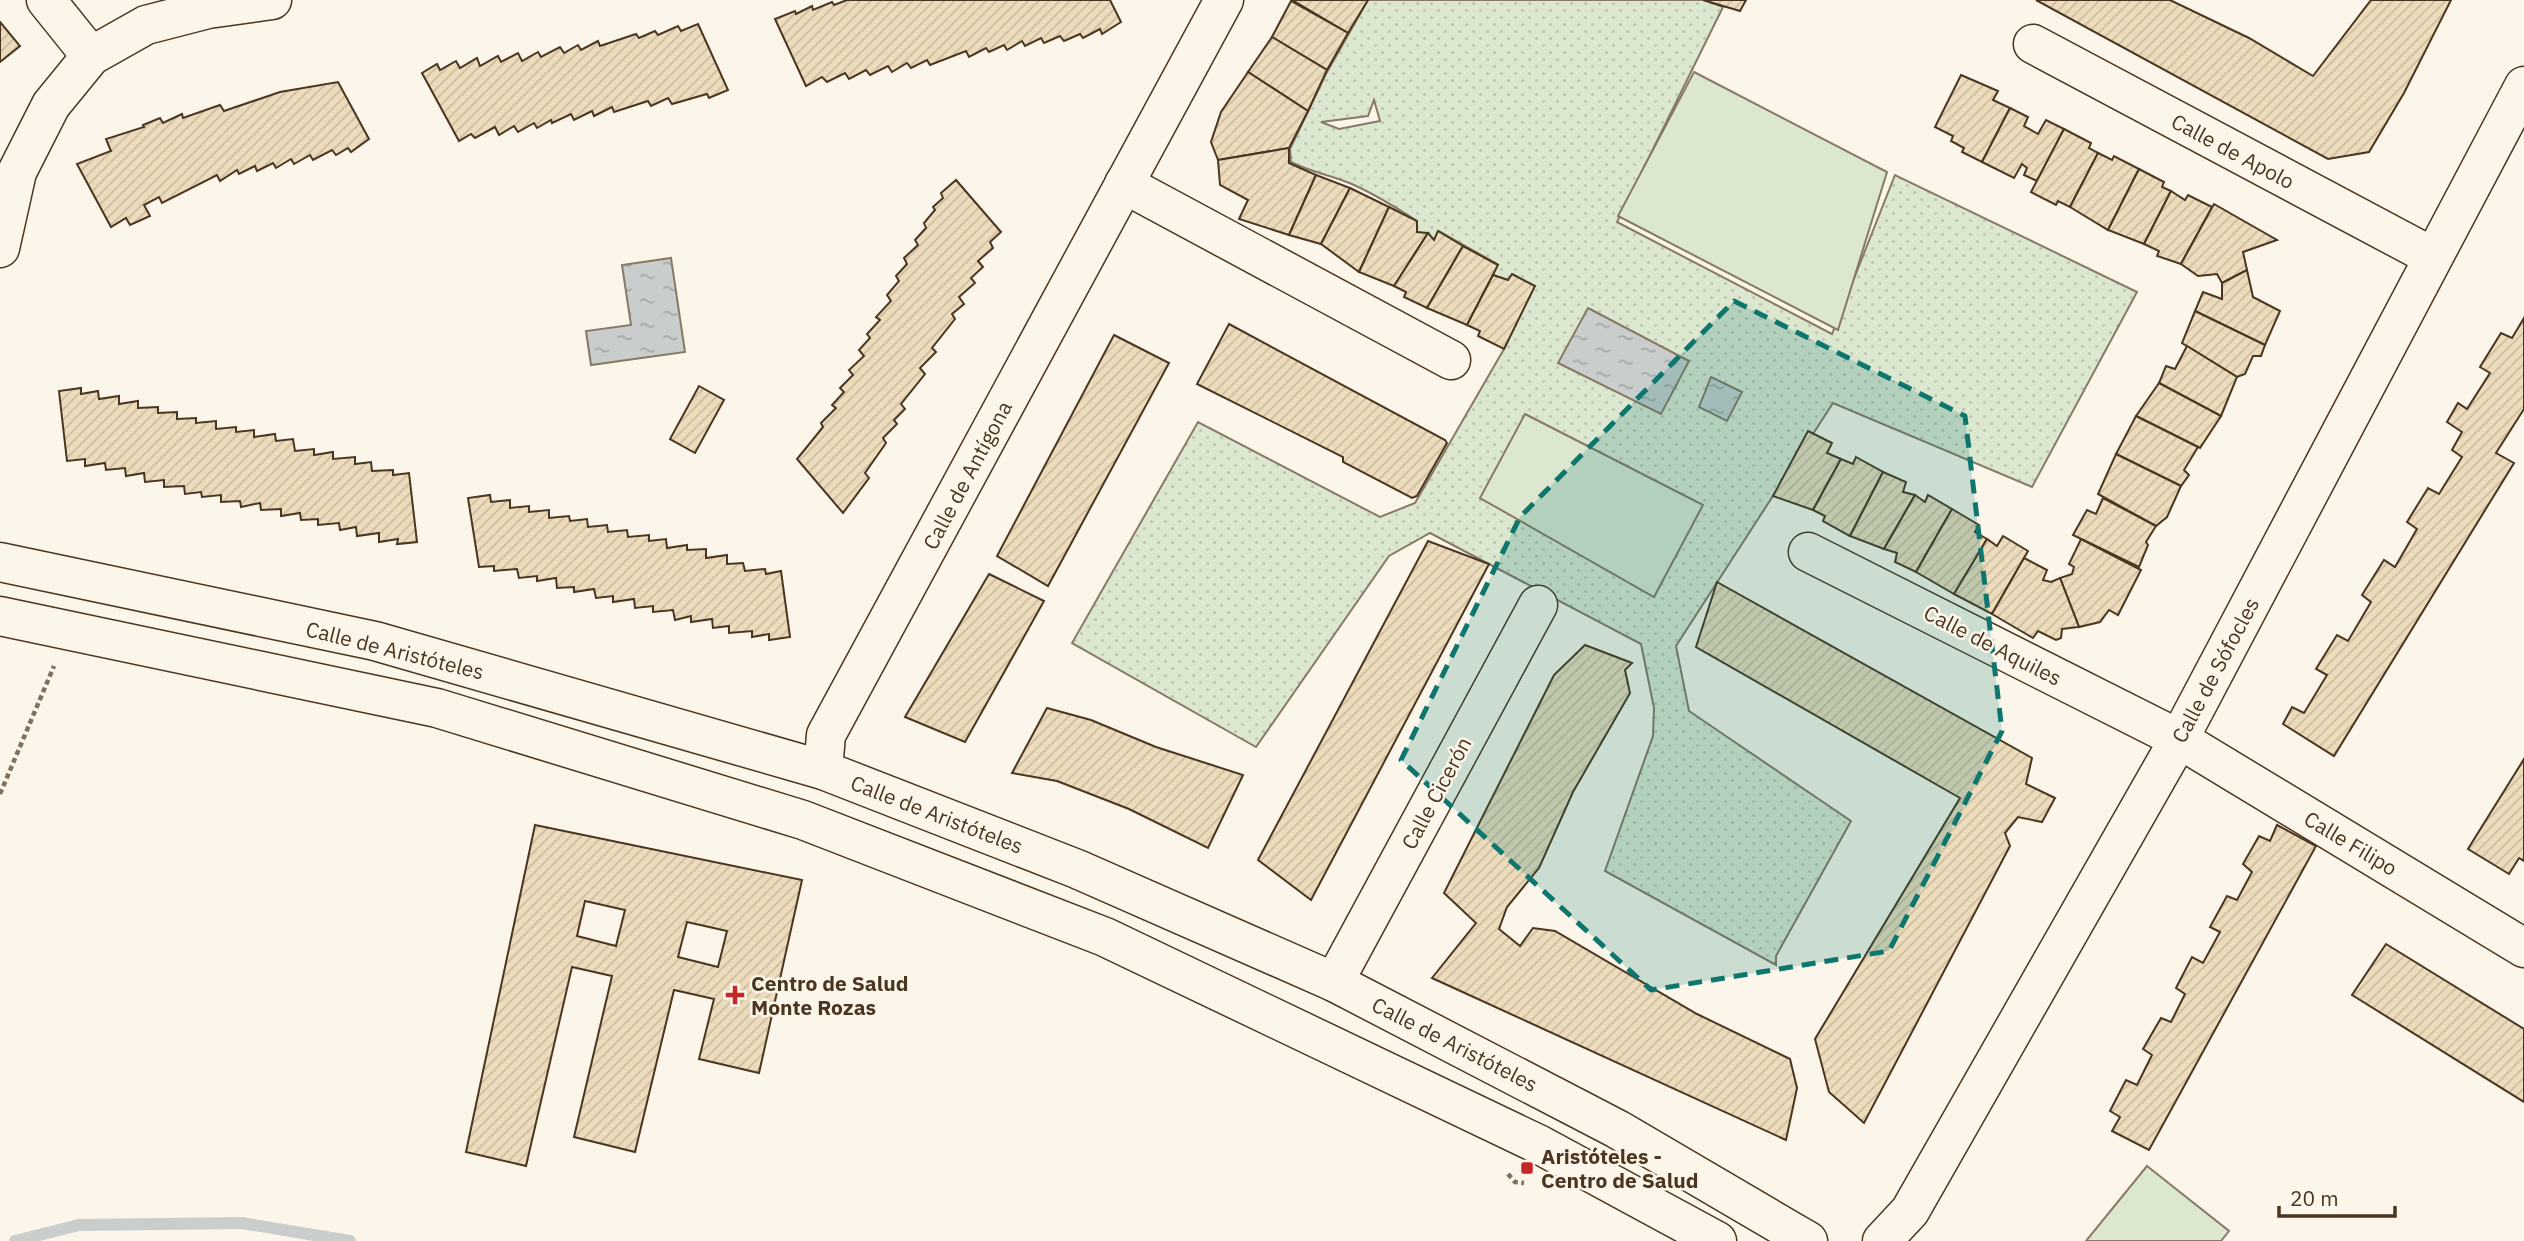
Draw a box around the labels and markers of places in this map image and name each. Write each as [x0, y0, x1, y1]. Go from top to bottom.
place label: Centro de Salud Monte Rozas [751, 969, 908, 1021]
marker: Centro de Salud Monte Rozas [725, 985, 745, 1005]
place label: Aristóteles - Centro de Salud [1541, 1142, 1698, 1194]
marker: Aristóteles - Centro de Salud [1519, 1160, 1535, 1176]

